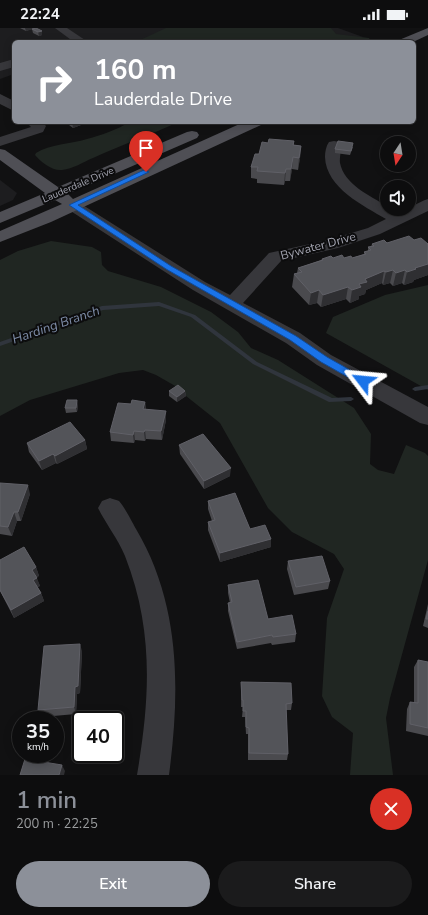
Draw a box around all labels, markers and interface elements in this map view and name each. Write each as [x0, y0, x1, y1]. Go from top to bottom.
text: 22:24 [20, 4, 60, 24]
text: 160 m [94, 51, 177, 89]
icon: right [28, 56, 80, 108]
text: Lauderdale Drive [94, 87, 232, 111]
pin [129, 131, 163, 172]
north arrow [380, 136, 416, 172]
map controls [380, 136, 416, 216]
icon: arrive [135, 137, 157, 159]
street label: Lauderdale Drive [40, 164, 116, 206]
button: sound [380, 180, 416, 216]
street label: Bywater Drive [279, 228, 357, 264]
water label: Harding Branch [10, 302, 102, 348]
position arrow [342, 360, 384, 402]
speed limit sign: 40 [72, 711, 124, 763]
text: 35 [26, 718, 50, 745]
text: km/h [27, 740, 49, 754]
text: 1 min [16, 784, 77, 816]
button: close [370, 788, 412, 830]
text: 200 m · 22:25 [16, 815, 98, 833]
button: Exit [16, 861, 210, 907]
button: Share [218, 861, 412, 907]

